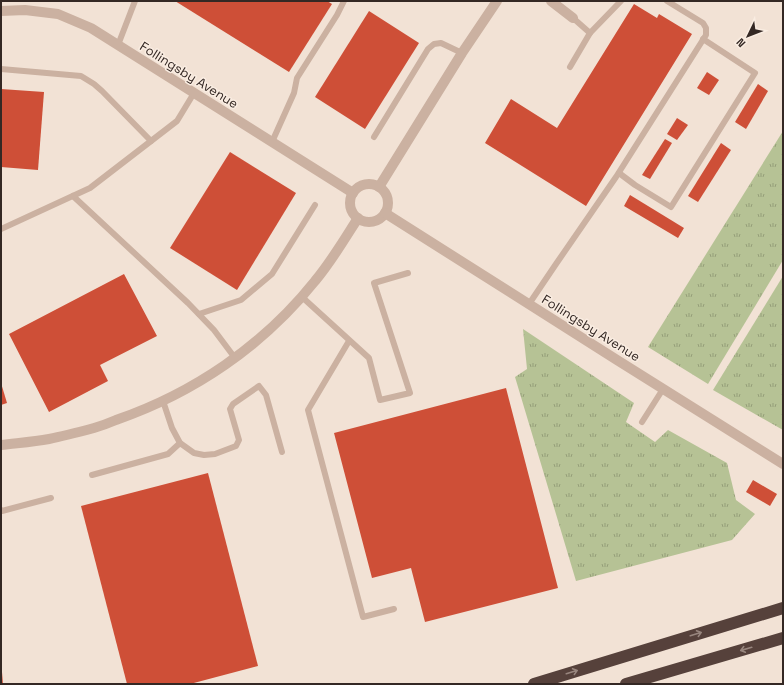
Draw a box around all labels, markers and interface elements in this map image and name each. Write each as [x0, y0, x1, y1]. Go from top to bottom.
north arrow [728, 16, 768, 56]
text: N [733, 35, 748, 50]
street label: Follingsby Avenue [137, 38, 241, 112]
street label: Follingsby Avenue [539, 291, 643, 365]
one-way arrow [689, 630, 702, 637]
one-way arrow [739, 646, 752, 653]
one-way arrow [565, 668, 577, 676]

